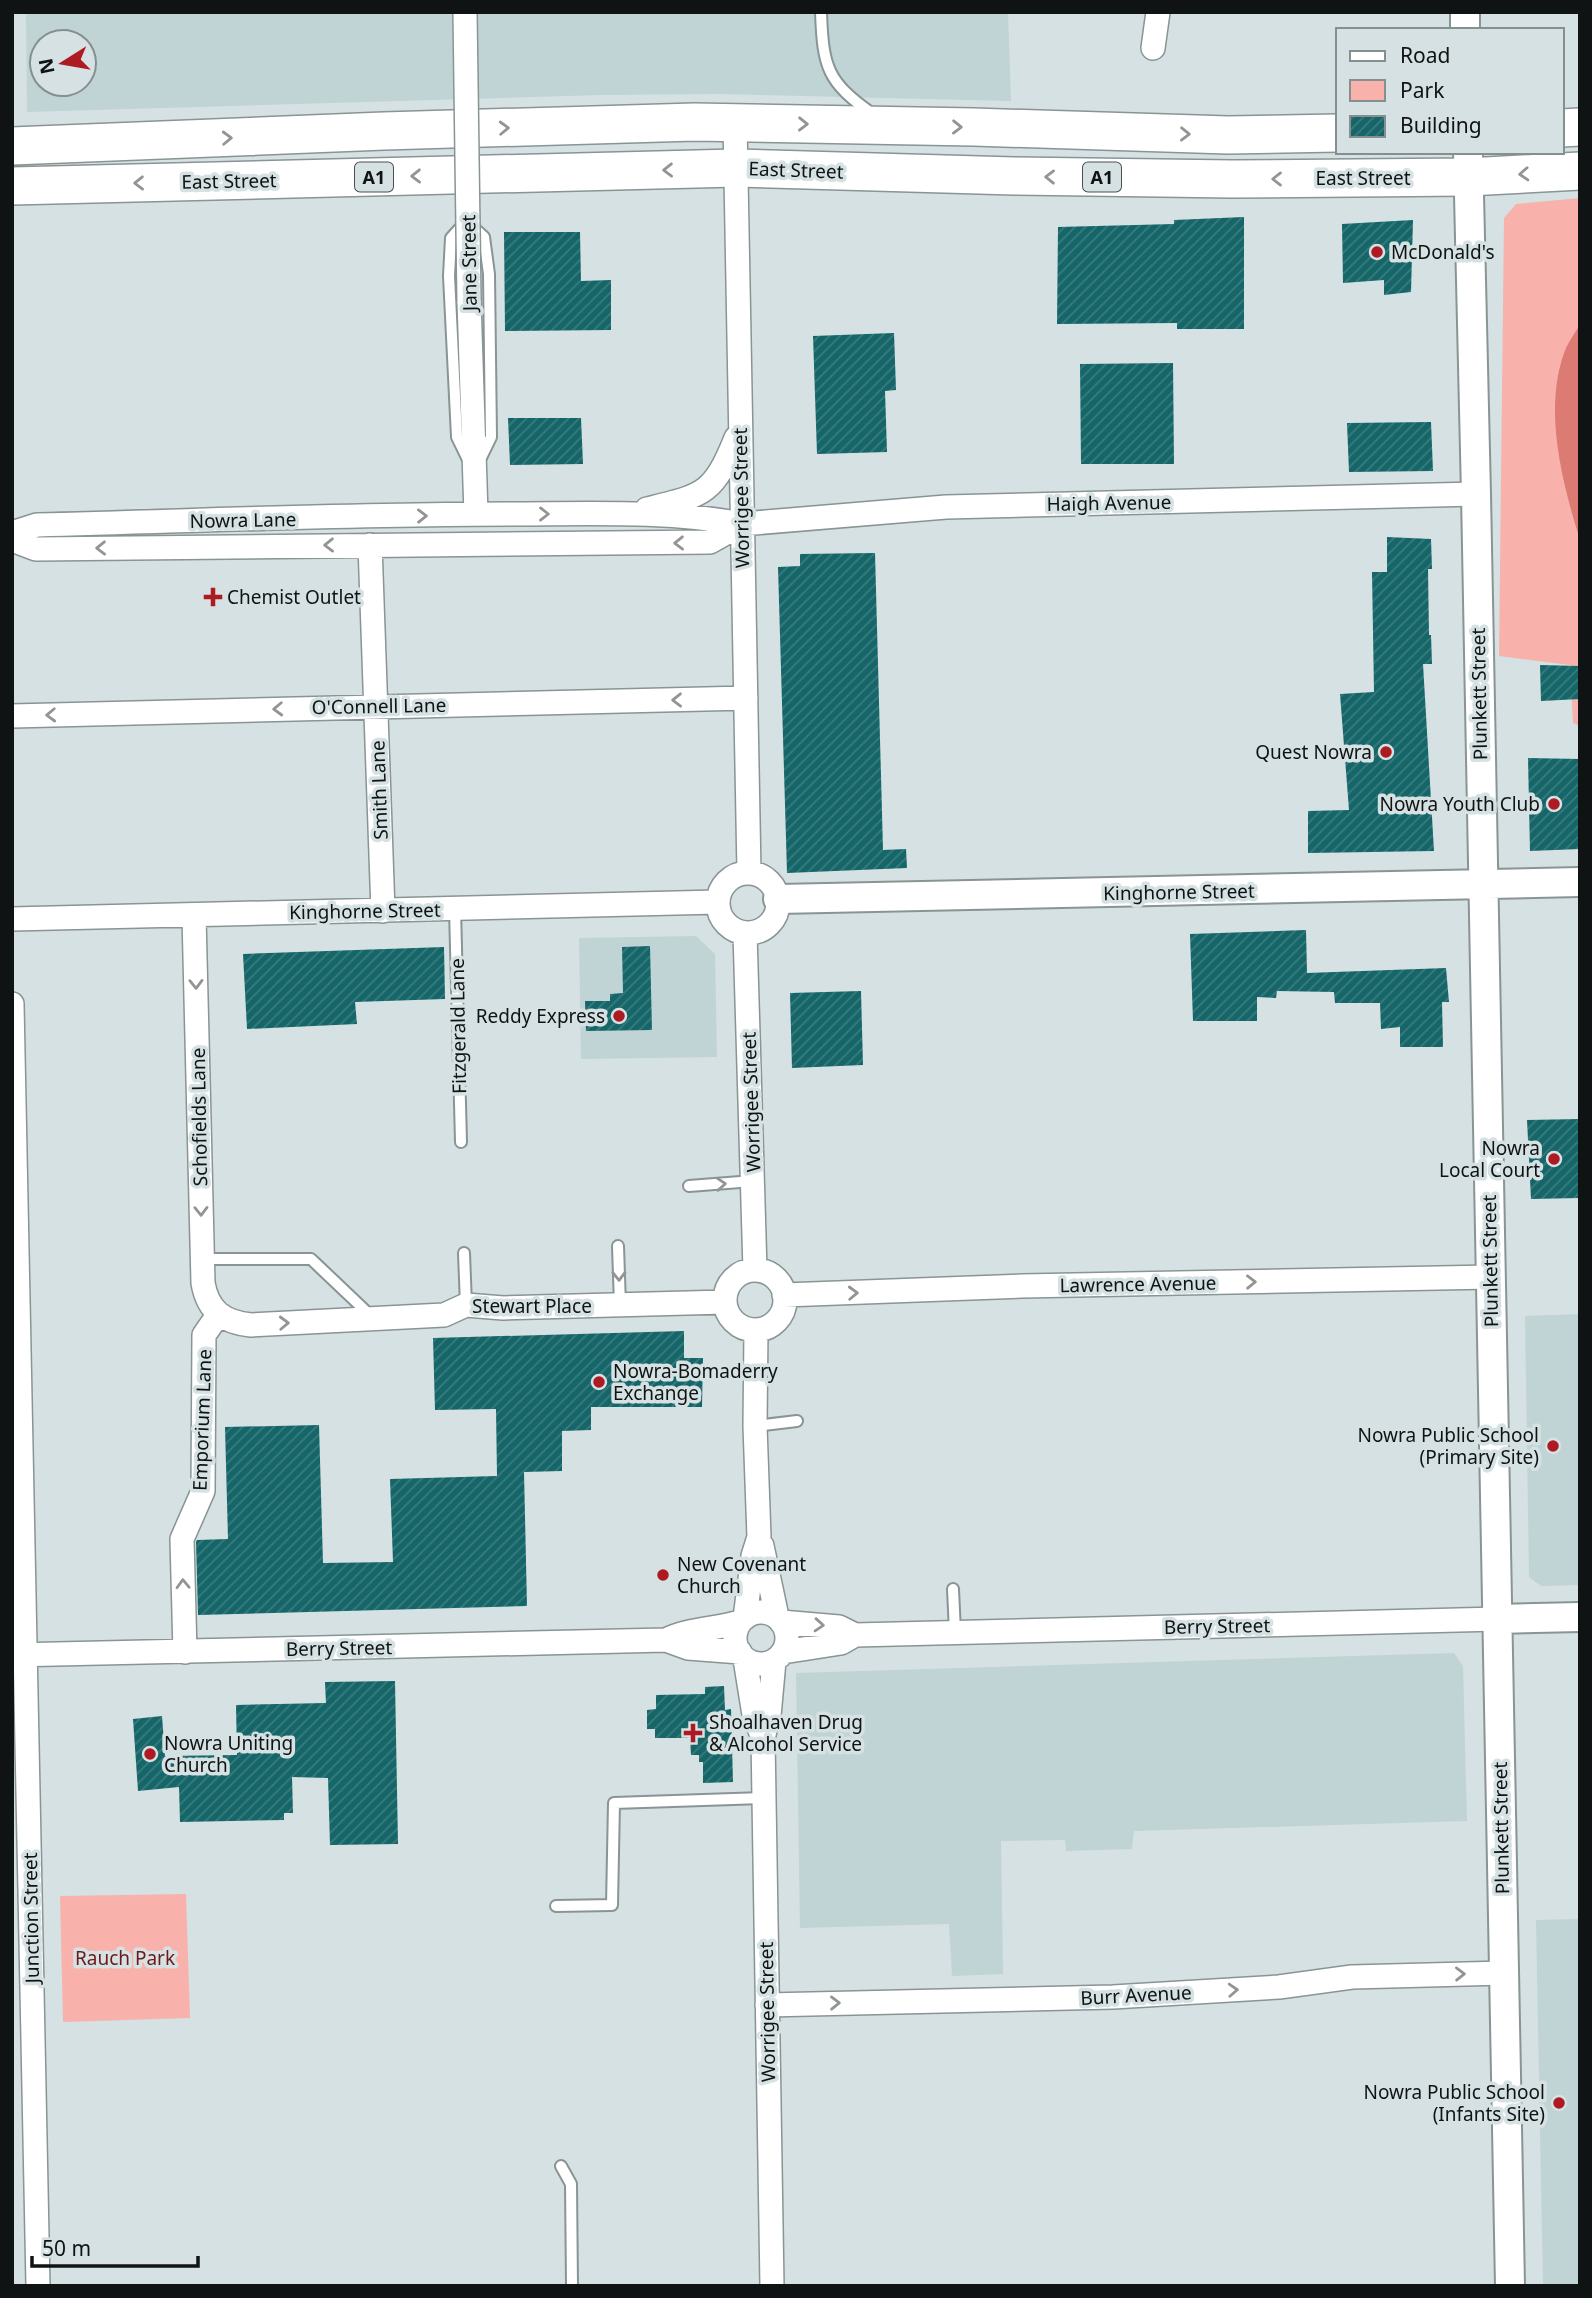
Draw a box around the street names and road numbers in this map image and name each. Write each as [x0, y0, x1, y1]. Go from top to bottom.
street label: East Street [748, 155, 844, 185]
road number: A1 [355, 162, 393, 192]
road number: A1 [1083, 162, 1121, 192]
street label: East Street [1315, 165, 1411, 191]
street label: East Street [181, 167, 277, 195]
street label: Jane Street [455, 214, 483, 313]
street label: Worrigee Street [727, 427, 755, 568]
street label: Haigh Avenue [1046, 489, 1172, 517]
street label: Nowra Lane [189, 506, 297, 534]
street label: Plunkett Street [1465, 627, 1493, 760]
street label: O'Connell Lane [311, 692, 447, 720]
street label: Smith Lane [364, 740, 394, 840]
street label: Kinghorne Street [1103, 878, 1255, 906]
street label: Kinghorne Street [289, 897, 441, 925]
street label: Fitzgerald Lane [444, 958, 472, 1094]
street label: Worrigee Street [736, 1031, 766, 1173]
street label: Schofields Lane [185, 1047, 213, 1187]
street label: Plunkett Street [1476, 1194, 1504, 1327]
street label: Lawrence Avenue [1059, 1270, 1217, 1298]
street label: Stewart Place [472, 1293, 592, 1319]
street label: Emporium Lane [187, 1349, 217, 1491]
street label: Berry Street [1164, 1612, 1271, 1640]
street label: Berry Street [286, 1634, 393, 1662]
street label: Plunkett Street [1487, 1761, 1515, 1894]
street label: Junction Street [17, 1852, 45, 1986]
street label: Worrigee Street [753, 1941, 781, 2082]
street label: Burr Avenue [1080, 1979, 1192, 2011]

